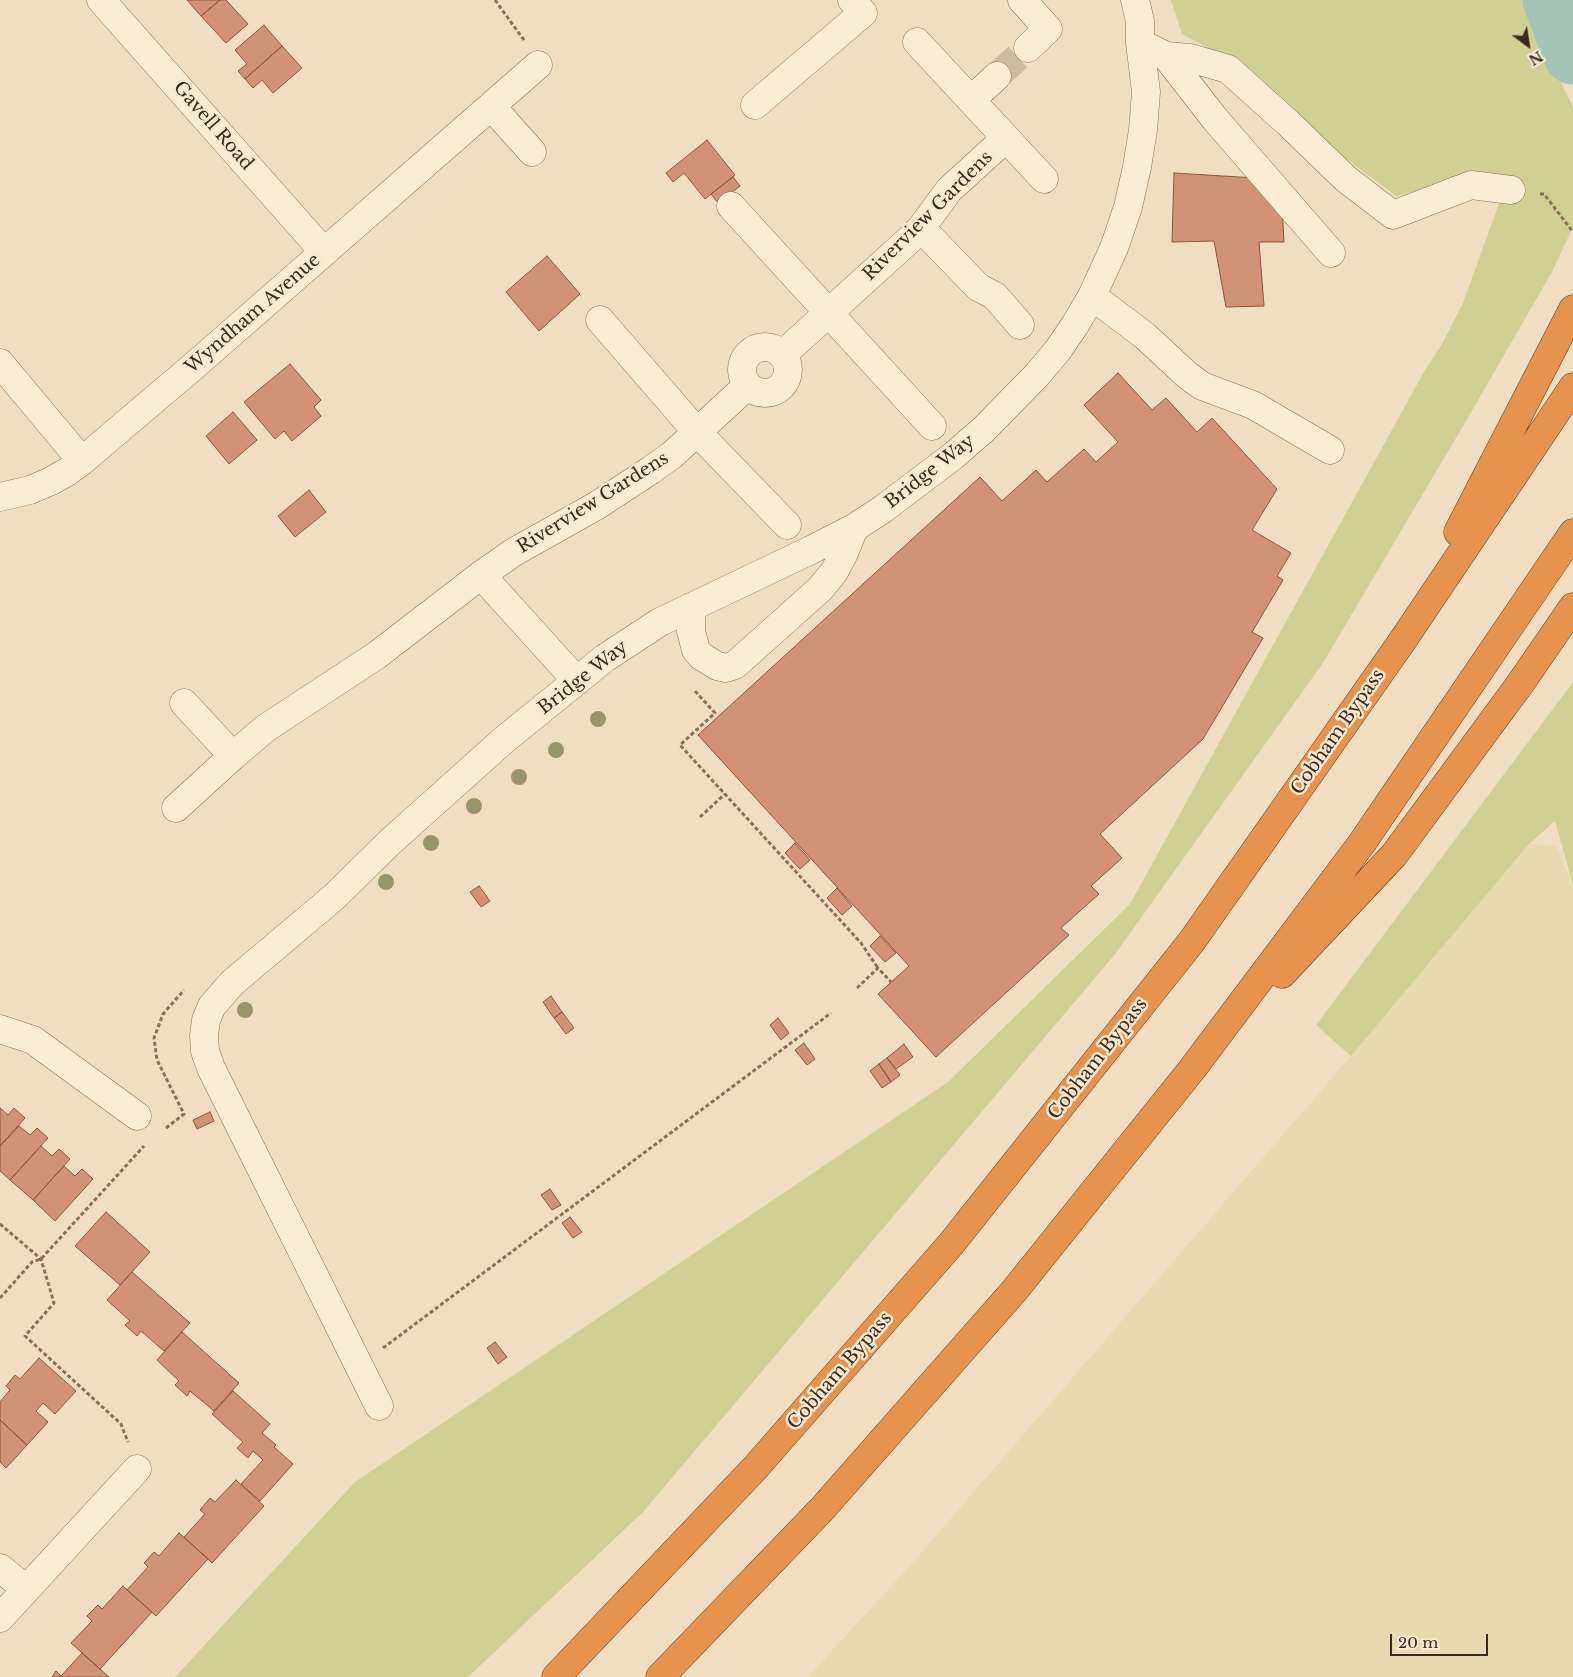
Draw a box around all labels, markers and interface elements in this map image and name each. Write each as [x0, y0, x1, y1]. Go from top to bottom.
north arrow [1503, 20, 1553, 70]
text: N [1525, 47, 1546, 69]
street label: Gavell Road [168, 77, 258, 175]
street label: Riverview Gardens [859, 147, 997, 285]
street label: Wyndham Avenue [181, 249, 325, 379]
street label: Bridge Way [881, 430, 979, 514]
street label: Riverview Gardens [513, 448, 673, 558]
street label: Bridge Way [534, 636, 632, 720]
street label: Cobham Bypass [1287, 665, 1389, 799]
street label: Cobham Bypass [1044, 994, 1152, 1124]
street label: Cobham Bypass [783, 1308, 897, 1434]
scale bar [1393, 1624, 1490, 1656]
text: 20 m [1398, 1633, 1438, 1652]

